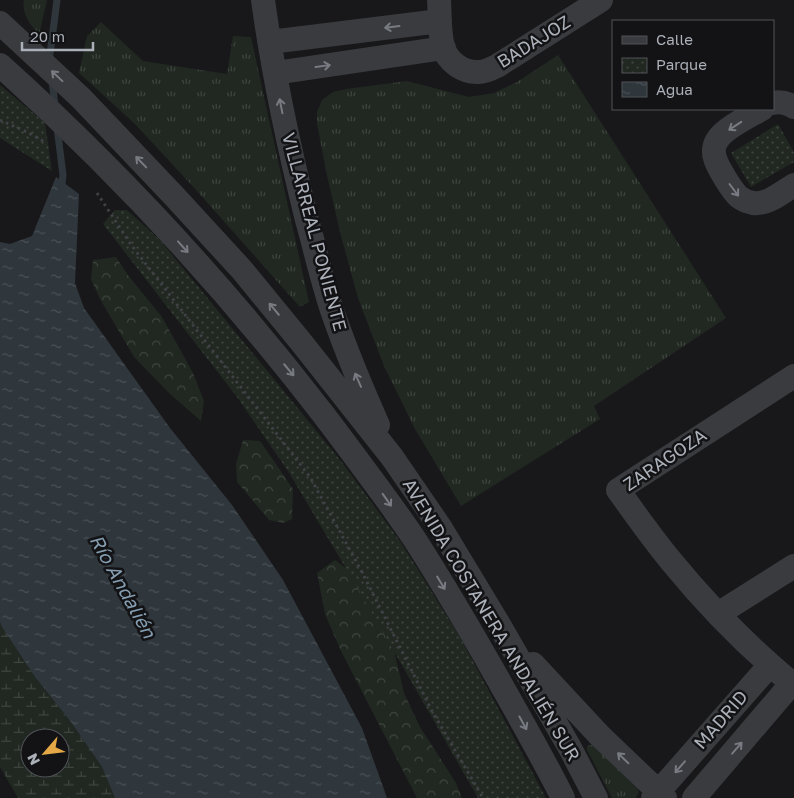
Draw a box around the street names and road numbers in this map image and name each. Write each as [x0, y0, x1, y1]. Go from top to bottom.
street label: BADAJOZ [493, 10, 574, 72]
street label: VILLARREAL PONIENTE [278, 130, 352, 333]
street label: ZARAGOZA [619, 423, 710, 495]
street label: AVENIDA COSTANERA ANDALIÉN SUR [399, 474, 585, 765]
street label: MADRID [689, 685, 752, 753]

